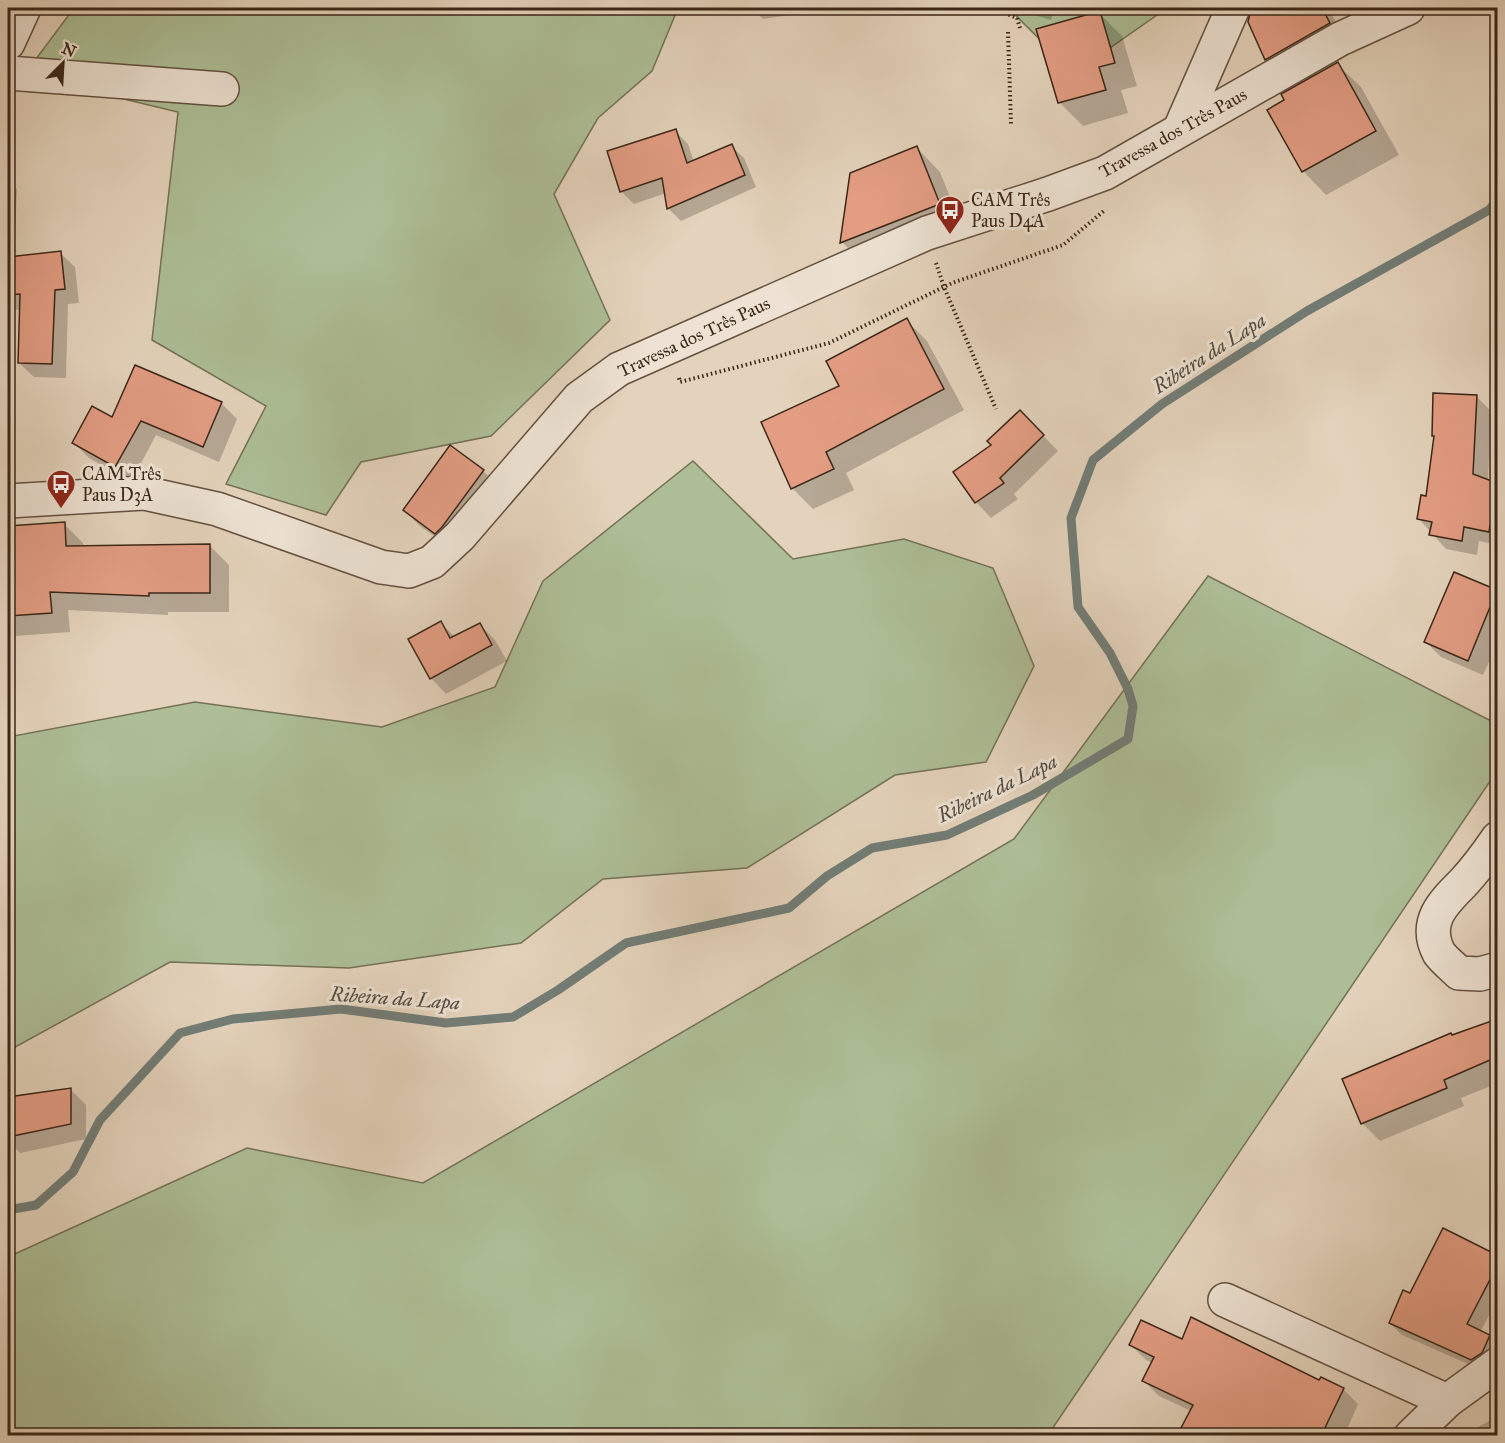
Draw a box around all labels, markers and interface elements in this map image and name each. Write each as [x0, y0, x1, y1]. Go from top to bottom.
north arrow [33, 33, 93, 93]
text: N [59, 38, 79, 61]
street label: Travessa dos Três Paus [1095, 83, 1251, 183]
place label: CAM Três Paus D4A [971, 189, 1050, 232]
bus stop icon: CAM Três Paus D4A [934, 194, 966, 236]
street label: Travessa dos Três Paus [614, 292, 774, 382]
water label: Ribeira da Lapa [1147, 308, 1271, 400]
place label: CAM Três Paus D3A [82, 463, 161, 506]
bus stop icon: CAM Três Paus D3A [45, 468, 77, 510]
water label: Ribeira da Lapa [932, 749, 1061, 829]
water label: Ribeira da Lapa [328, 981, 461, 1016]

